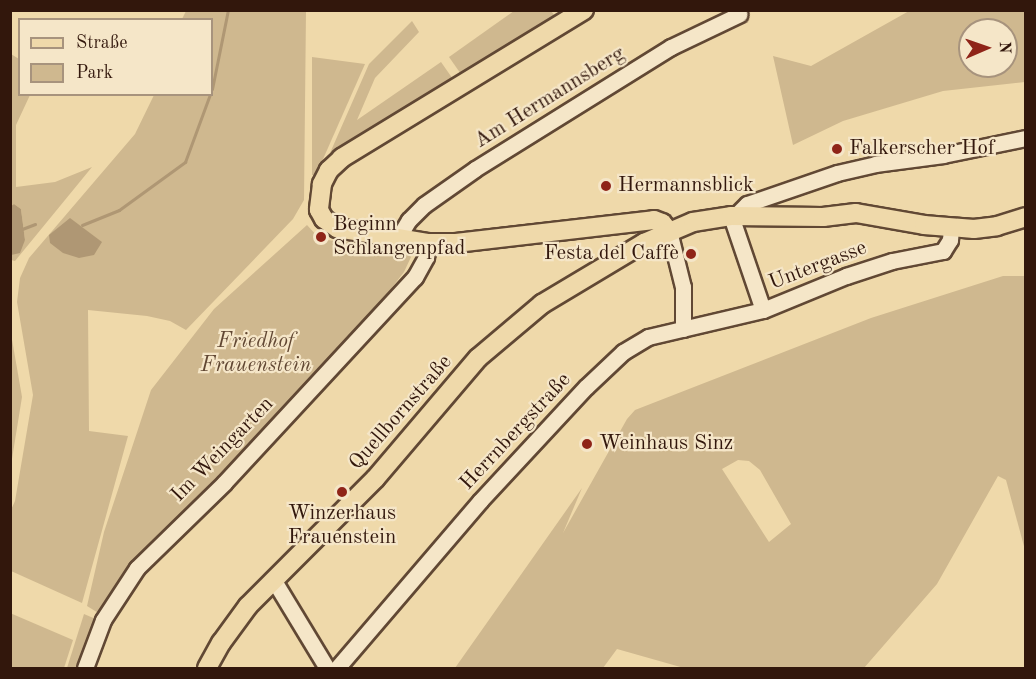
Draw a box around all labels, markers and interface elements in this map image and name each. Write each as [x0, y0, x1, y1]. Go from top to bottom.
legend [18, 18, 213, 96]
north arrow [958, 18, 1018, 78]
text: Straße [76, 34, 127, 52]
text: N [996, 41, 1012, 54]
street label: Am Hermannsberg [470, 42, 630, 154]
text: Park [76, 64, 113, 82]
place label: Falkerscher Hof [849, 136, 995, 162]
marker: Falkerscher Hof [830, 142, 844, 156]
place label: Hermannsblick [618, 173, 754, 199]
marker: Hermannsblick [599, 179, 613, 193]
place label: Beginn Schlangenpfad [333, 212, 465, 262]
marker: Beginn Schlangenpfad [314, 230, 328, 244]
street label: Untergasse [765, 236, 871, 296]
place label: Festa del Caffè [544, 241, 679, 267]
marker: Festa del Caffè [684, 247, 698, 261]
park label: Friedhof Frauenstein [201, 329, 311, 379]
street label: Quellbornstraße [344, 350, 458, 476]
street label: Herrnbergstraße [455, 368, 577, 496]
street label: Im Weingarten [166, 392, 280, 508]
place label: Weinhaus Sinz [599, 431, 733, 457]
marker: Weinhaus Sinz [580, 437, 594, 451]
marker: Winzerhaus Frauenstein [335, 485, 349, 499]
place label: Winzerhaus Frauenstein [288, 501, 396, 551]

